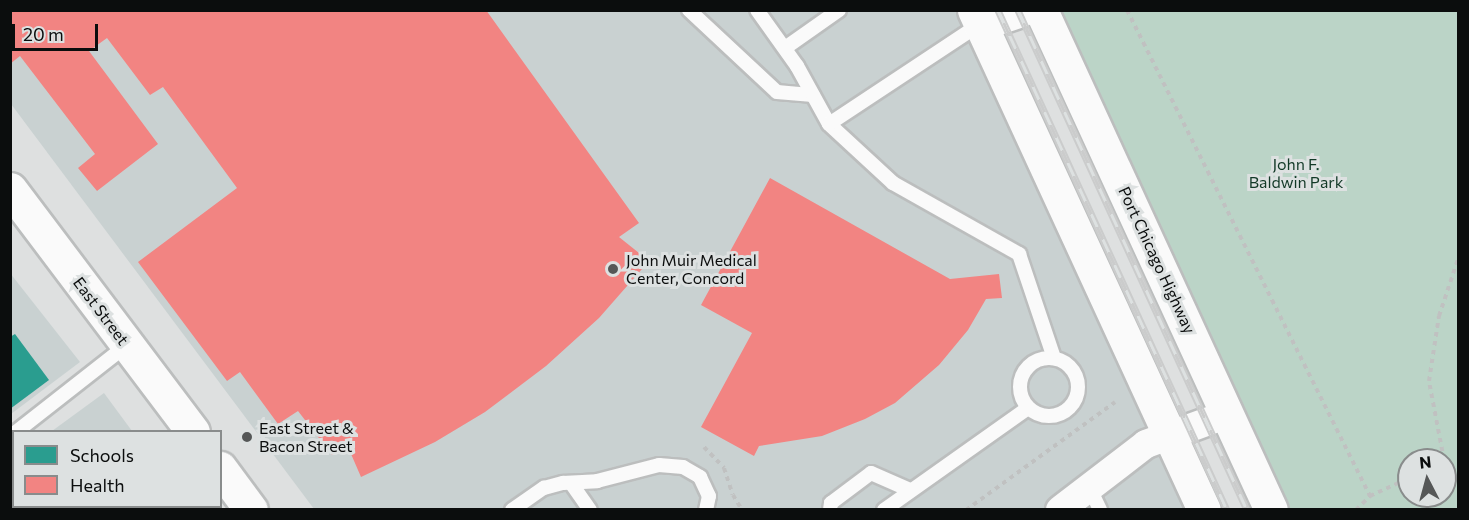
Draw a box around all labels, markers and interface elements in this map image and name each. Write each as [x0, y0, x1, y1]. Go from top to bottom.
scale bar [15, 12, 100, 50]
text: 20 m [23, 23, 64, 45]
park label: John F. Baldwin Park [1249, 154, 1343, 192]
street label: Port Chicago Highway [1115, 183, 1199, 337]
place label: John Muir Medical Center, Concord [626, 250, 757, 288]
marker: John Muir Medical Center, Concord [604, 260, 622, 278]
street label: East Street [69, 273, 133, 349]
place label: East Street & Bacon Street [259, 418, 354, 456]
legend [12, 430, 222, 508]
marker: East Street & Bacon Street [240, 430, 254, 444]
text: Schools [70, 444, 134, 466]
north arrow [1397, 448, 1457, 508]
text: N [1418, 452, 1432, 472]
text: Health [70, 474, 125, 496]

